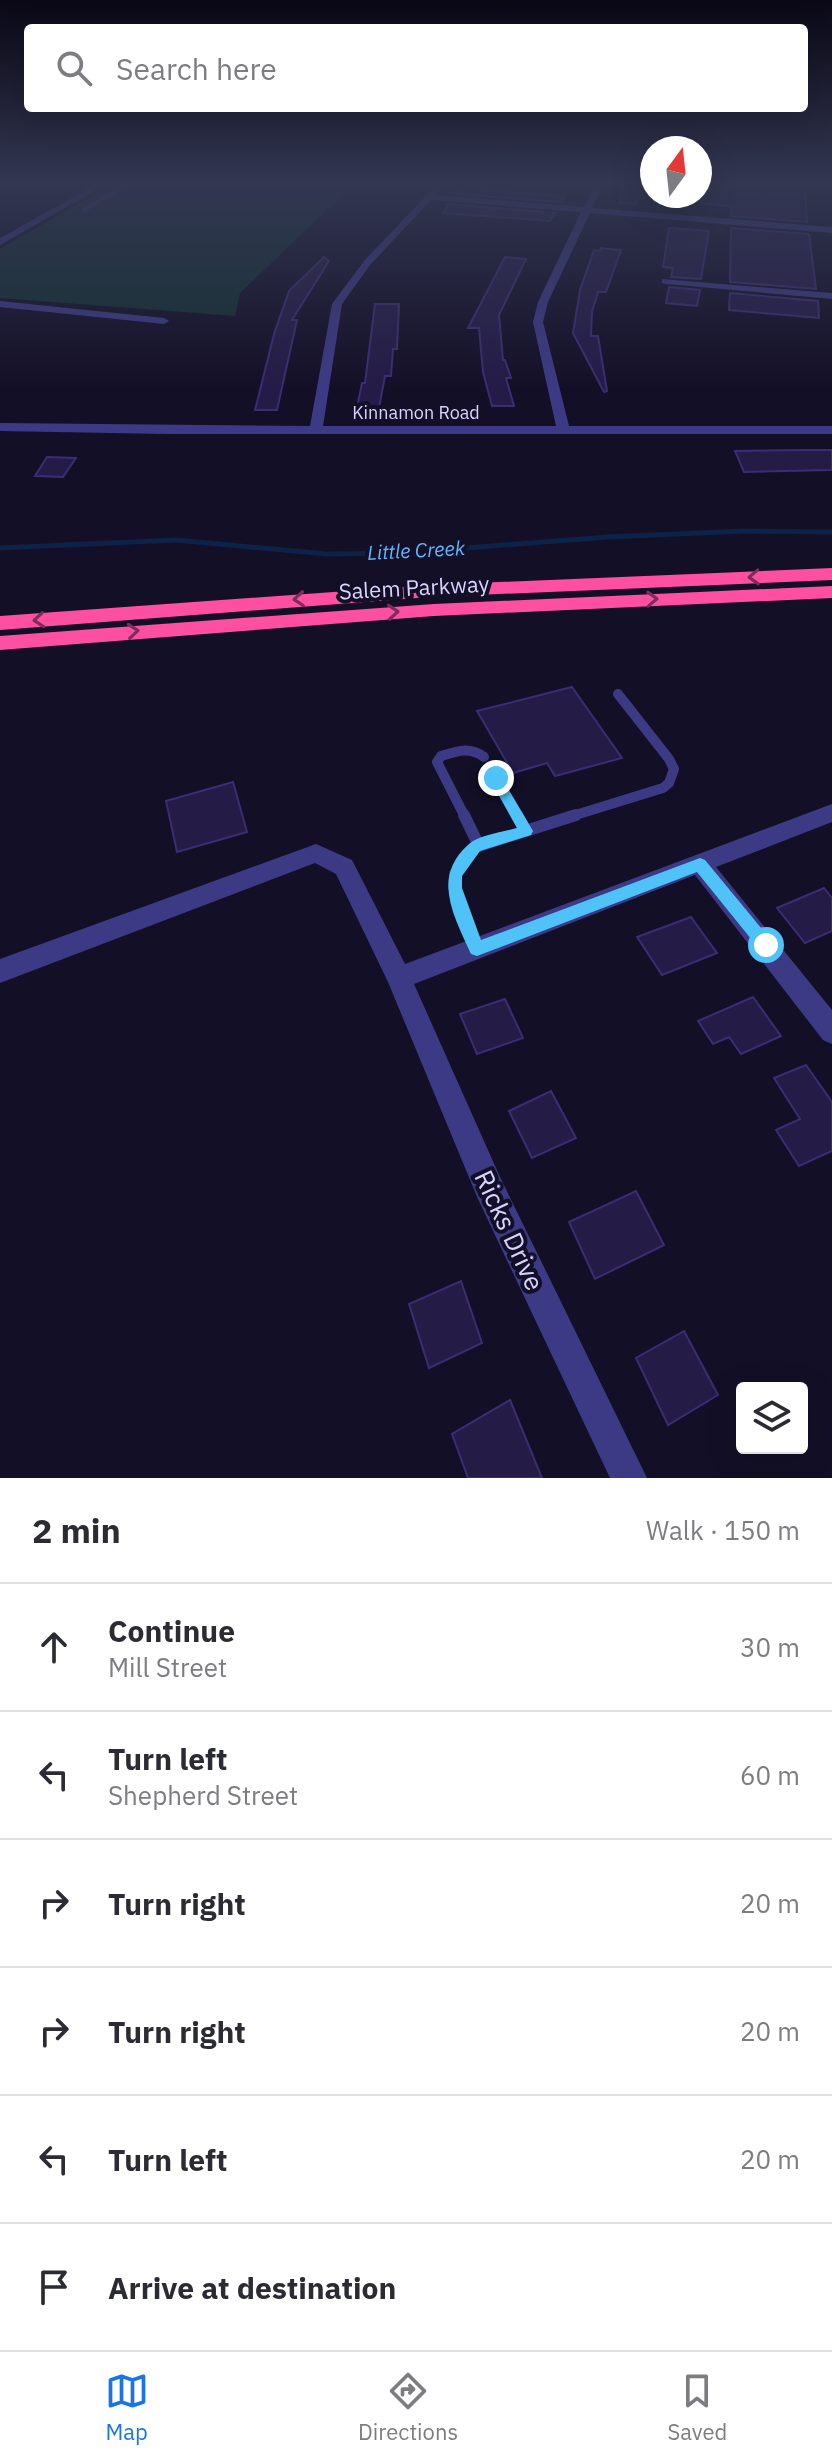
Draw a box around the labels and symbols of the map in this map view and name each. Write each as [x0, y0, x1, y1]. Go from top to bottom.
north arrow [640, 136, 712, 208]
street label: Kinnamon Road [352, 401, 480, 424]
water label: Little Creek [366, 534, 466, 566]
one-way arrow [747, 568, 760, 585]
street label: Salem Parkway [338, 569, 490, 605]
one-way arrow [292, 590, 305, 607]
one-way arrow [646, 590, 659, 607]
one-way arrow [387, 604, 400, 621]
one-way arrow [33, 611, 46, 628]
one-way arrow [127, 623, 140, 640]
route end [478, 760, 514, 796]
route start [748, 927, 784, 963]
street label: Ricks Drive [467, 1164, 553, 1296]

